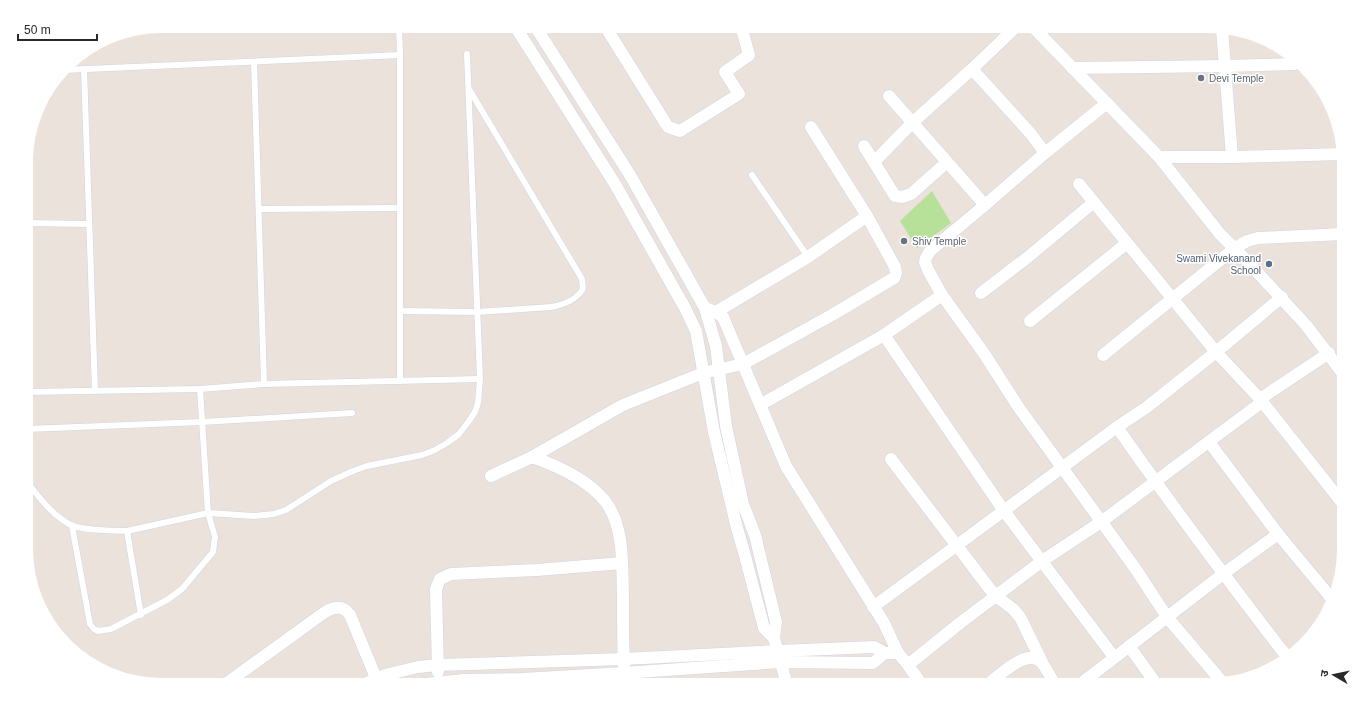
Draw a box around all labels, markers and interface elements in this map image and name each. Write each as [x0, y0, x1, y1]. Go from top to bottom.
scale bar [18, 16, 97, 42]
text: 50 m [24, 23, 51, 37]
marker: Devi Temple [1196, 73, 1206, 83]
place label: Devi Temple [1209, 73, 1264, 84]
marker: Shiv Temple [899, 236, 909, 246]
place label: Shiv Temple [912, 236, 967, 247]
place label: Swami Vivekanand School [1176, 253, 1261, 276]
marker: Swami Vivekanand School [1264, 259, 1274, 269]
north arrow [1314, 655, 1354, 695]
text: उ [1318, 669, 1331, 678]

